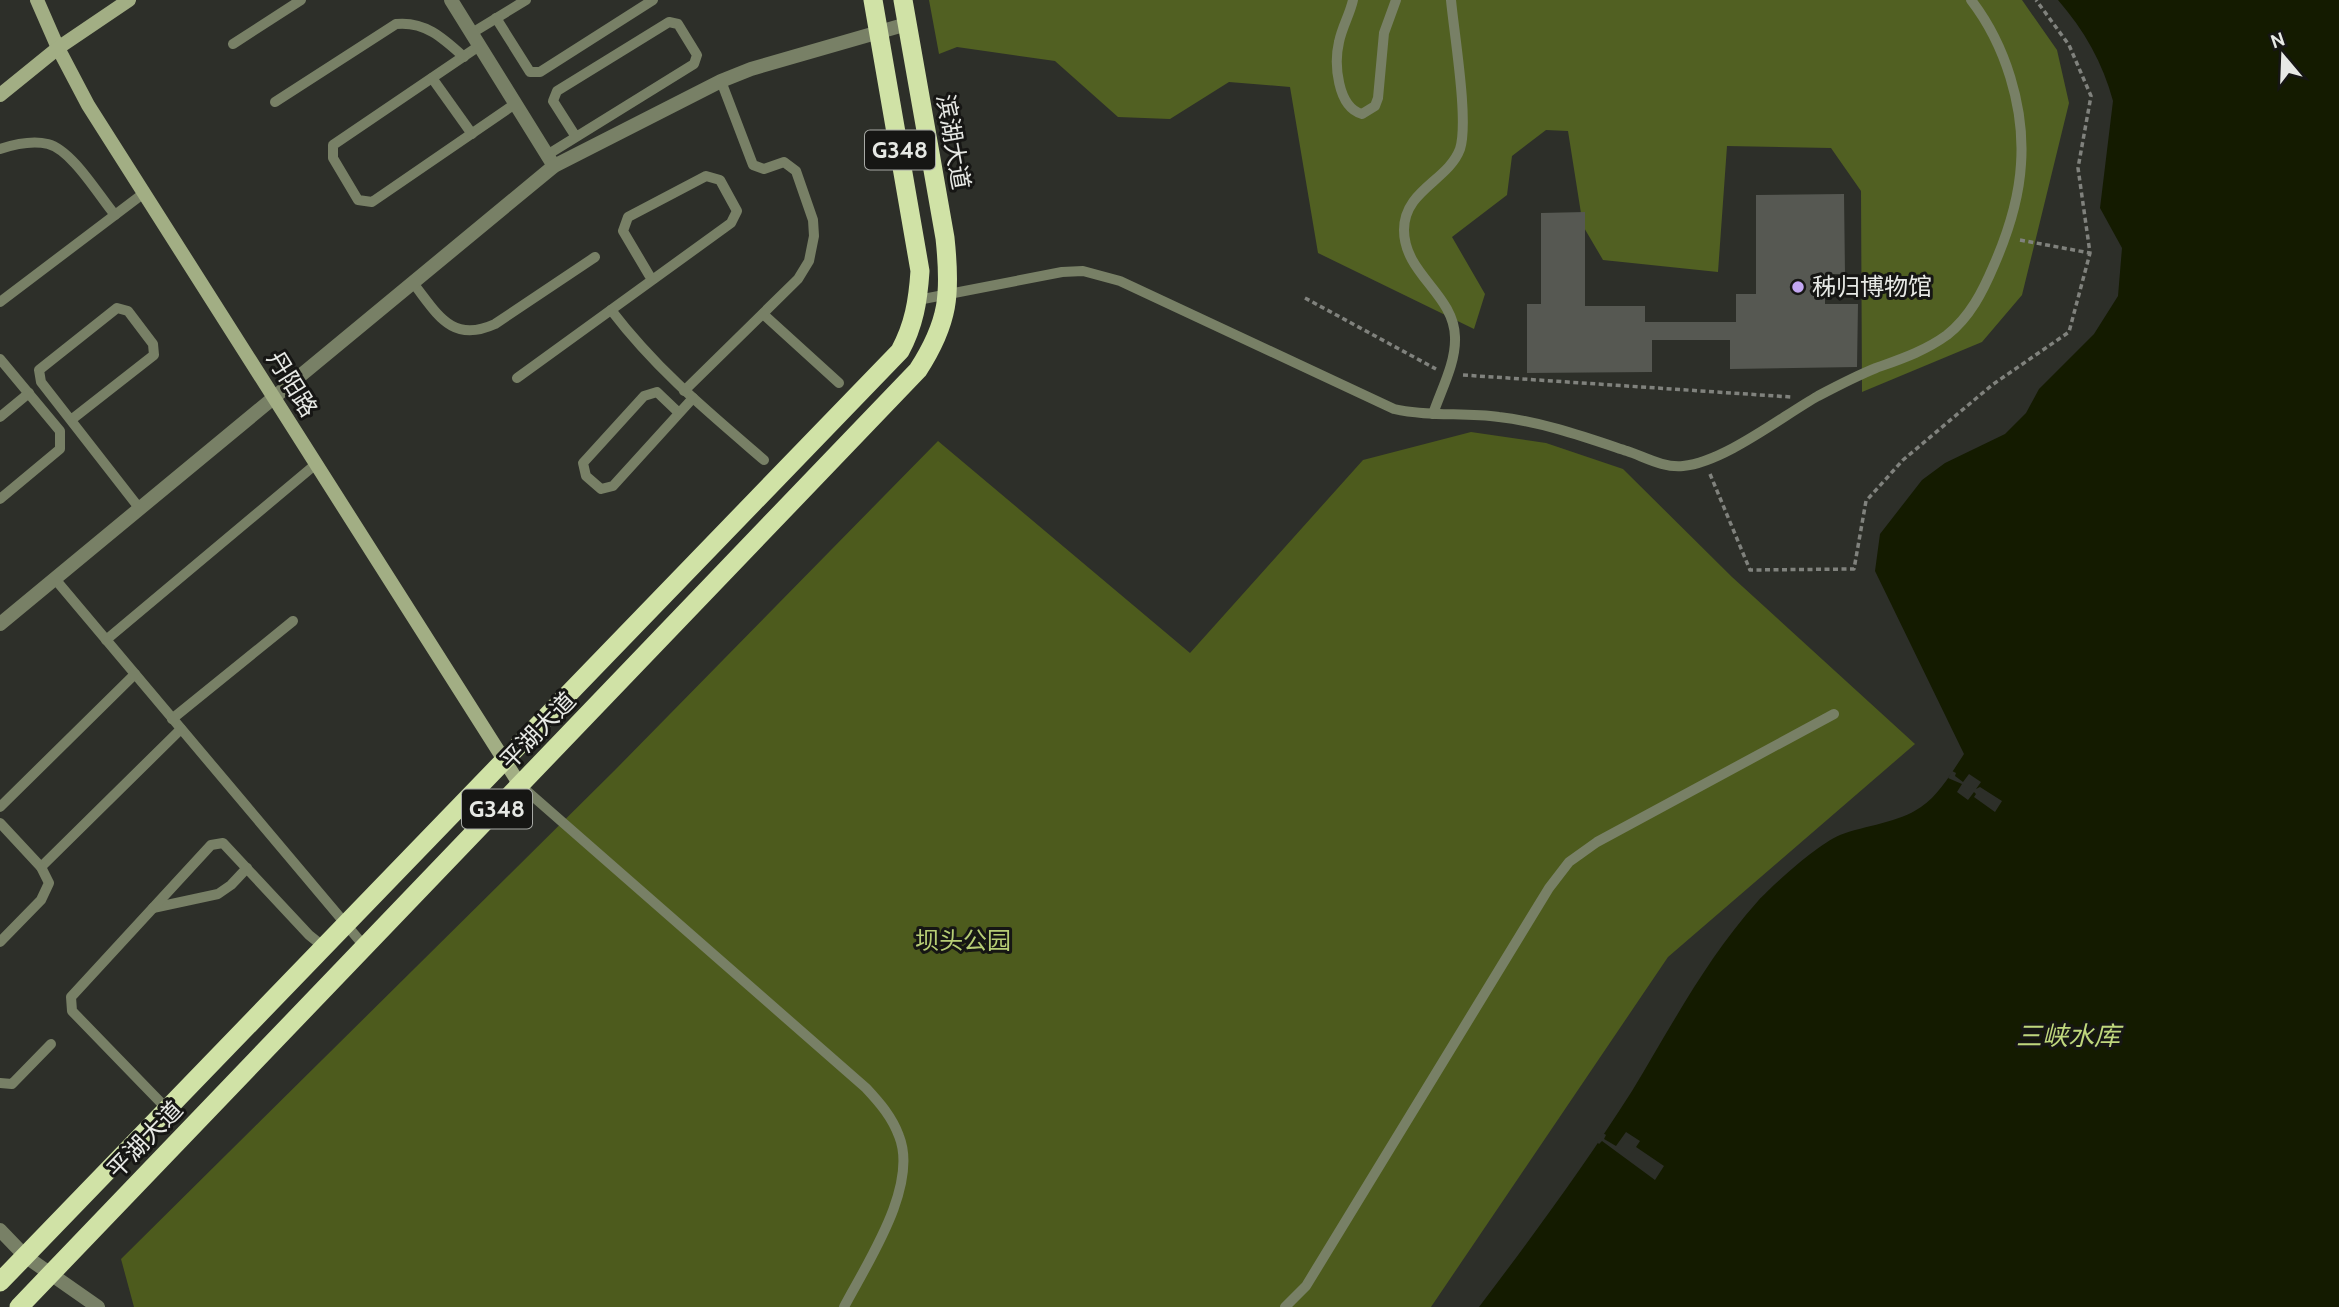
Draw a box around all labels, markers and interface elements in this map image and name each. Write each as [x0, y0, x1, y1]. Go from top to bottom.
north arrow [2248, 21, 2318, 91]
text: N [2268, 27, 2288, 53]
street label: 滨湖大道 [931, 92, 976, 192]
road number: G348 [865, 130, 935, 169]
place label: 秭归博物馆 [1812, 272, 1932, 301]
marker: 秭归博物馆 [1790, 279, 1806, 295]
street label: 丹阳路 [261, 346, 324, 422]
street label: 平湖大道 [494, 686, 581, 775]
road number: G348 [462, 790, 532, 828]
park label: 坝头公园 [915, 926, 1011, 955]
water label: 三峡水库 [2016, 1020, 2124, 1052]
street label: 平湖大道 [101, 1095, 188, 1184]

